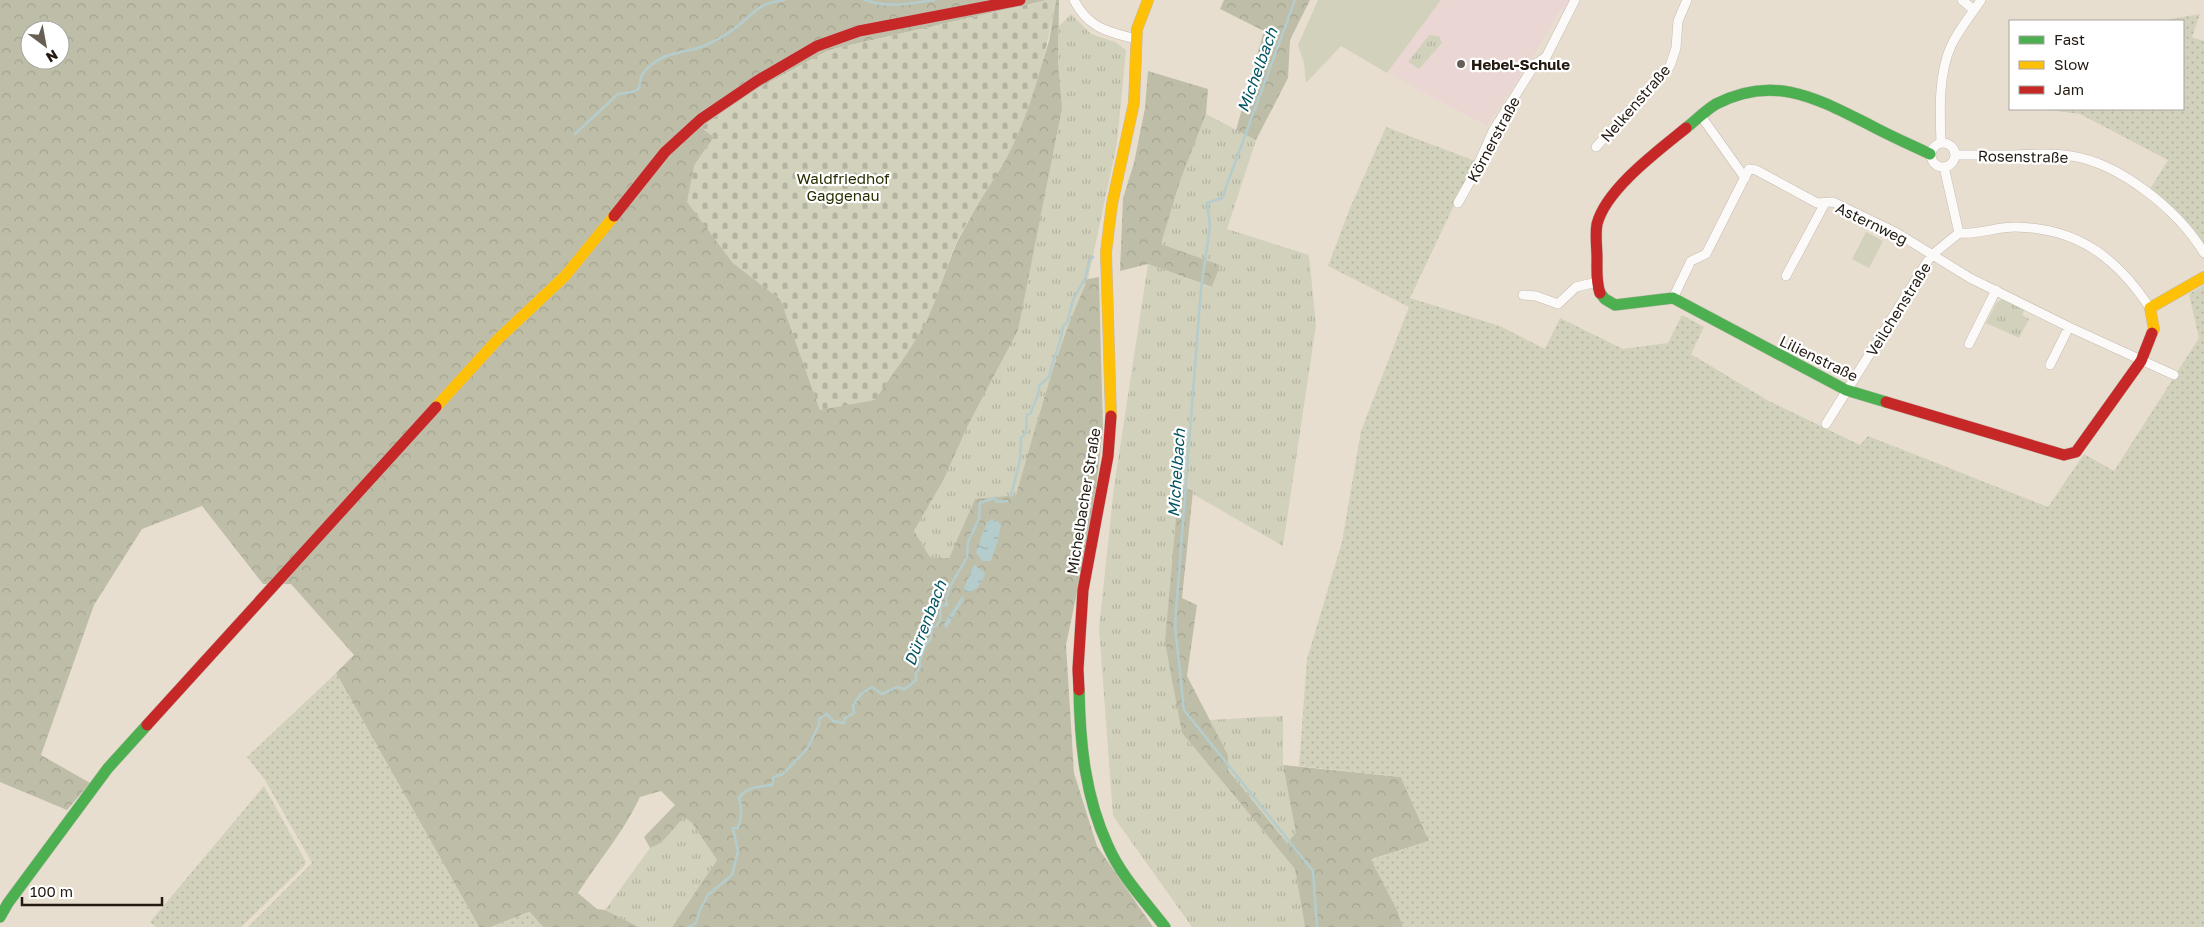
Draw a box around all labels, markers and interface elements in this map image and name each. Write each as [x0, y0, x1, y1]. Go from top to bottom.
north arrow [20, 20, 70, 70]
legend [2009, 20, 2184, 110]
water label: Michelbach [1232, 24, 1282, 115]
text: Fast [2054, 30, 2085, 48]
text: N [43, 46, 61, 66]
place label: Hebel-Schule [1471, 55, 1570, 73]
text: Slow [2054, 55, 2089, 73]
marker: Hebel-Schule [1455, 58, 1467, 70]
street label: Nelkenstraße [1597, 60, 1674, 145]
text: Jam [2054, 80, 2084, 98]
street label: Körnerstraße [1463, 93, 1523, 185]
street label: Rosenstraße [1978, 146, 2069, 166]
park label: Waldfriedhof Gaggenau [797, 169, 890, 204]
street label: Asternweg [1833, 198, 1911, 248]
street label: Veilchenstraße [1862, 258, 1934, 359]
street label: Lilienstraße [1777, 331, 1861, 385]
street label: Michelbacher Straße [1063, 426, 1104, 576]
water label: Michelbach [1163, 427, 1189, 518]
water label: Dürrenbach [900, 576, 951, 668]
scale bar [22, 874, 162, 906]
text: 100 m [30, 882, 73, 900]

